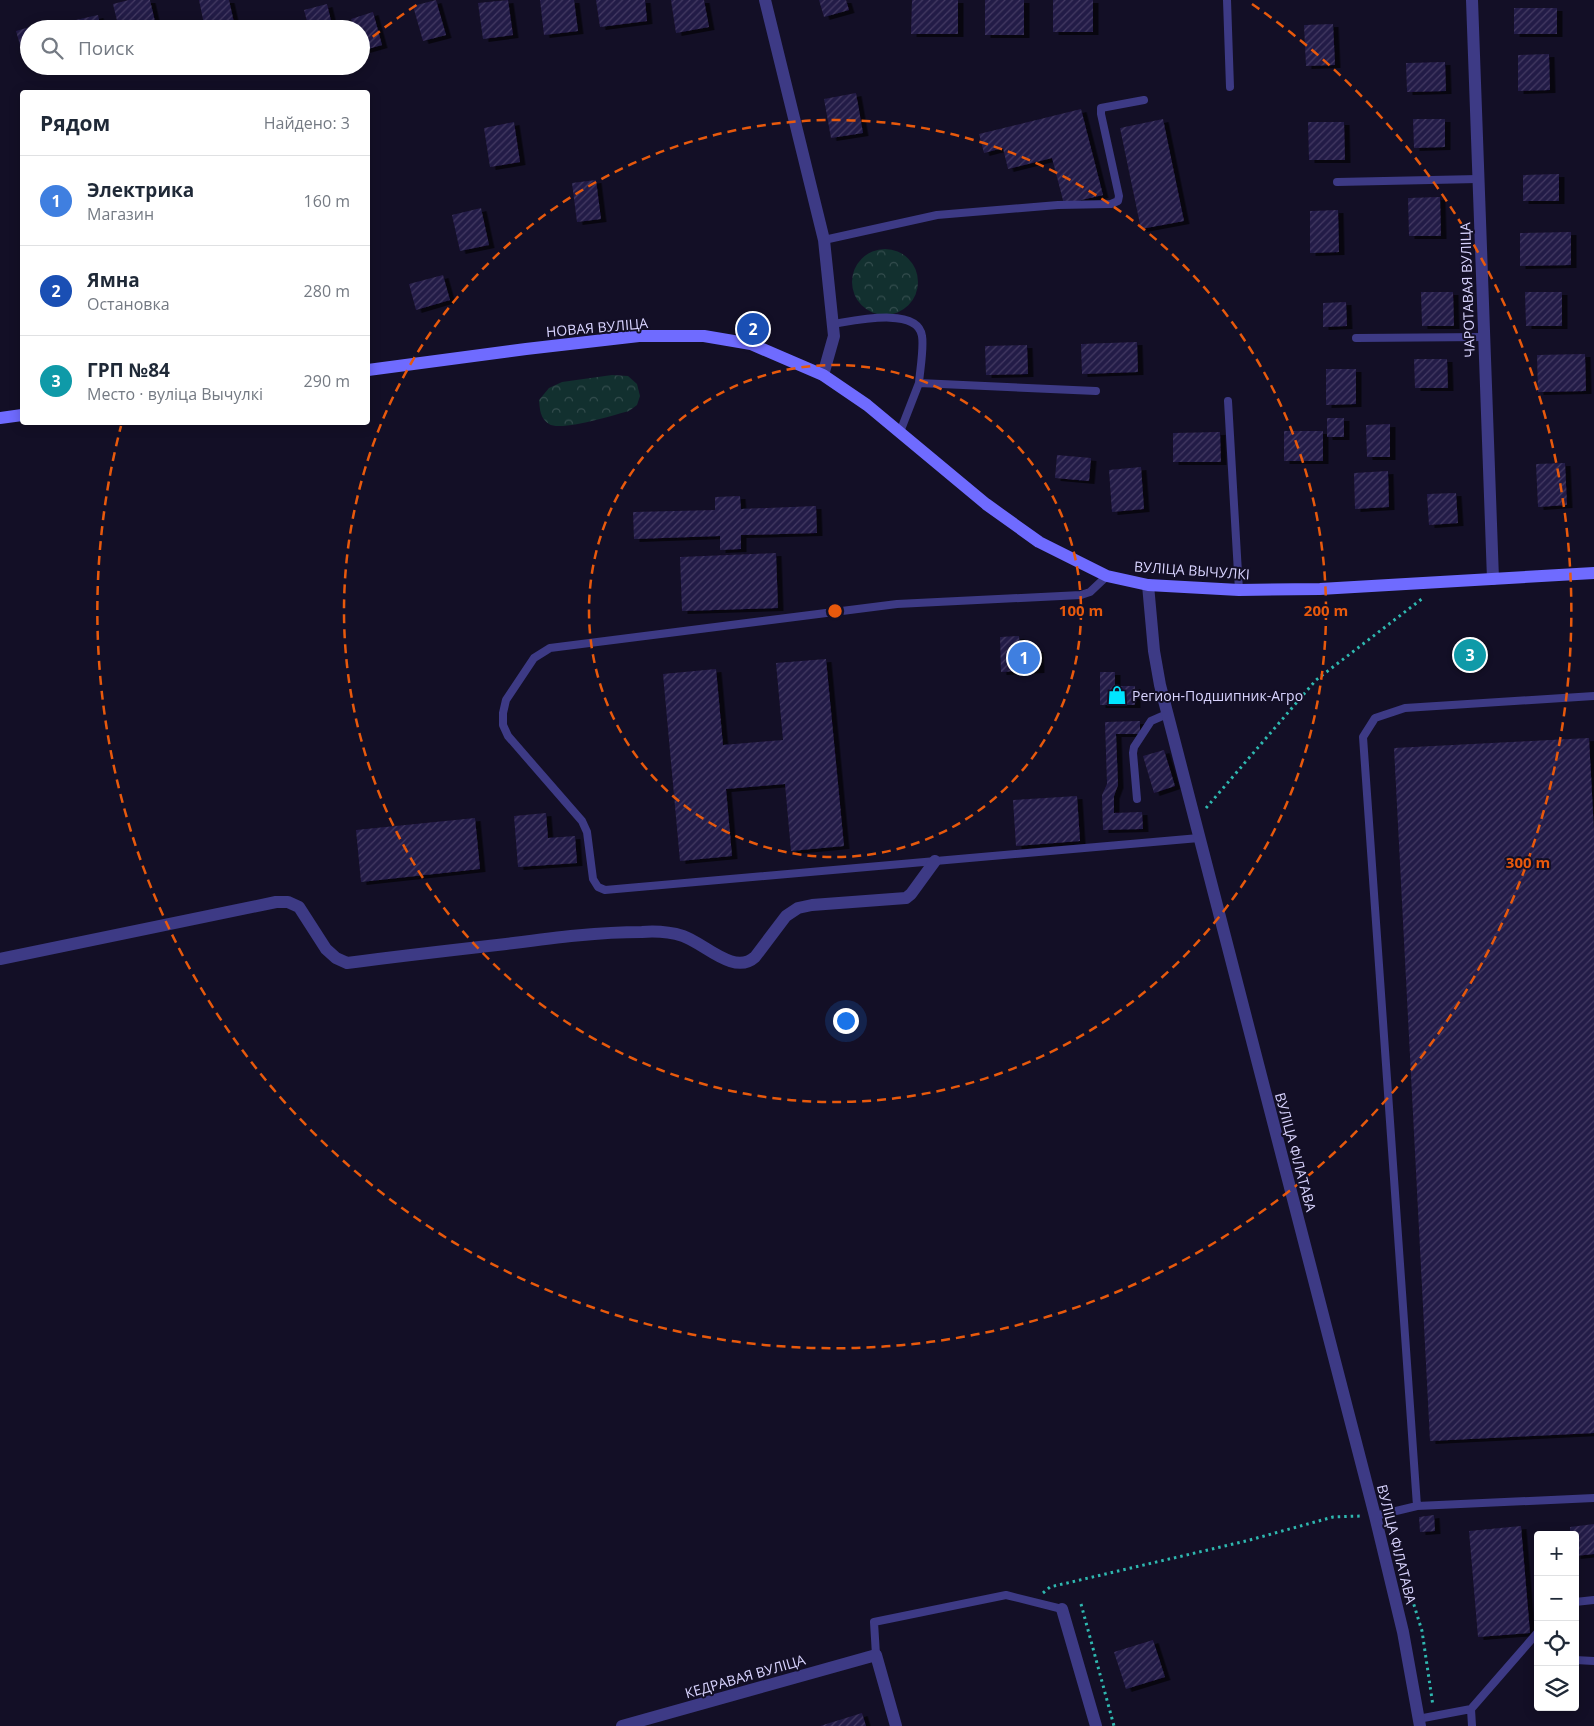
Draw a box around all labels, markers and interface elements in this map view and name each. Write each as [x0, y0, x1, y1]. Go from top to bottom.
search box [20, 20, 370, 75]
icon: search [38, 34, 66, 62]
text: Поиск [78, 35, 134, 61]
text: Рядом [40, 109, 110, 137]
text: Найдено: 3 [264, 112, 350, 134]
text: Электрика [87, 177, 194, 203]
text: 1 [51, 190, 61, 212]
text: 160 m [304, 190, 350, 212]
text: Магазин [87, 203, 154, 225]
street label: ЧАРОТАВАЯ ВУЛІЦА [1455, 222, 1479, 358]
text: Ямна [87, 267, 140, 293]
text: 2 [51, 280, 61, 302]
text: 280 m [304, 280, 350, 302]
text: Остановка [87, 293, 170, 315]
pin: 2 [737, 310, 769, 348]
street label: НОВАЯ ВУЛІЦА [545, 313, 649, 341]
text: ГРП №84 [87, 357, 170, 383]
text: 3 [51, 370, 61, 392]
text: 290 m [304, 370, 350, 392]
text: Место · вуліца Вычулкі [87, 383, 263, 405]
street label: ВУЛІЦА ВЫЧУЛКІ [1134, 556, 1250, 584]
text: 100 m [1059, 600, 1103, 620]
text: 200 m [1304, 600, 1348, 620]
centre of rings [826, 602, 844, 620]
pin: 3 [1454, 636, 1486, 674]
pin: 1 [1008, 639, 1040, 677]
shop icon: Регион-Подшипник-Агро [1106, 684, 1128, 706]
place label: Регион-Подшипник-Агро [1132, 686, 1303, 705]
text: 300 m [1506, 852, 1550, 872]
your location [833, 1008, 859, 1034]
street label: ВУЛІЦА ФІЛАТАВА [1271, 1090, 1321, 1214]
street label: ВУЛІЦА ФІЛАТАВА [1373, 1482, 1421, 1606]
map controls [1534, 1531, 1579, 1711]
button: + [1534, 1531, 1579, 1576]
button: − [1534, 1576, 1579, 1621]
button: locate [1534, 1621, 1579, 1666]
street label: КЕДРАВАЯ ВУЛІЦА [683, 1650, 807, 1702]
button: layers [1534, 1666, 1579, 1711]

